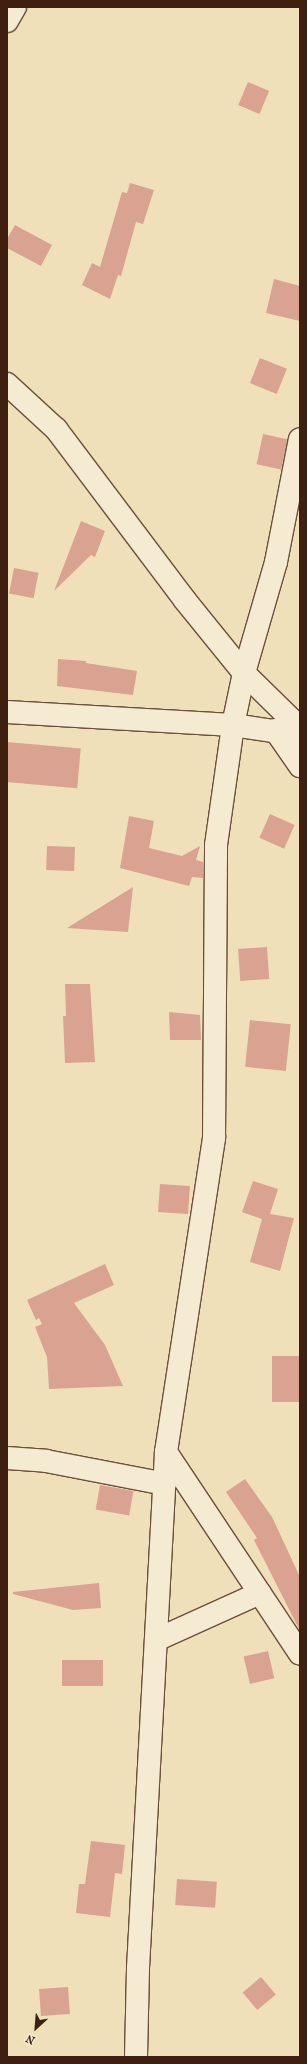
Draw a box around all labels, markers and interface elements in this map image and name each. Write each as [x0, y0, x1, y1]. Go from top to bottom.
north arrow [16, 2008, 56, 2048]
text: N [24, 2032, 37, 2047]

